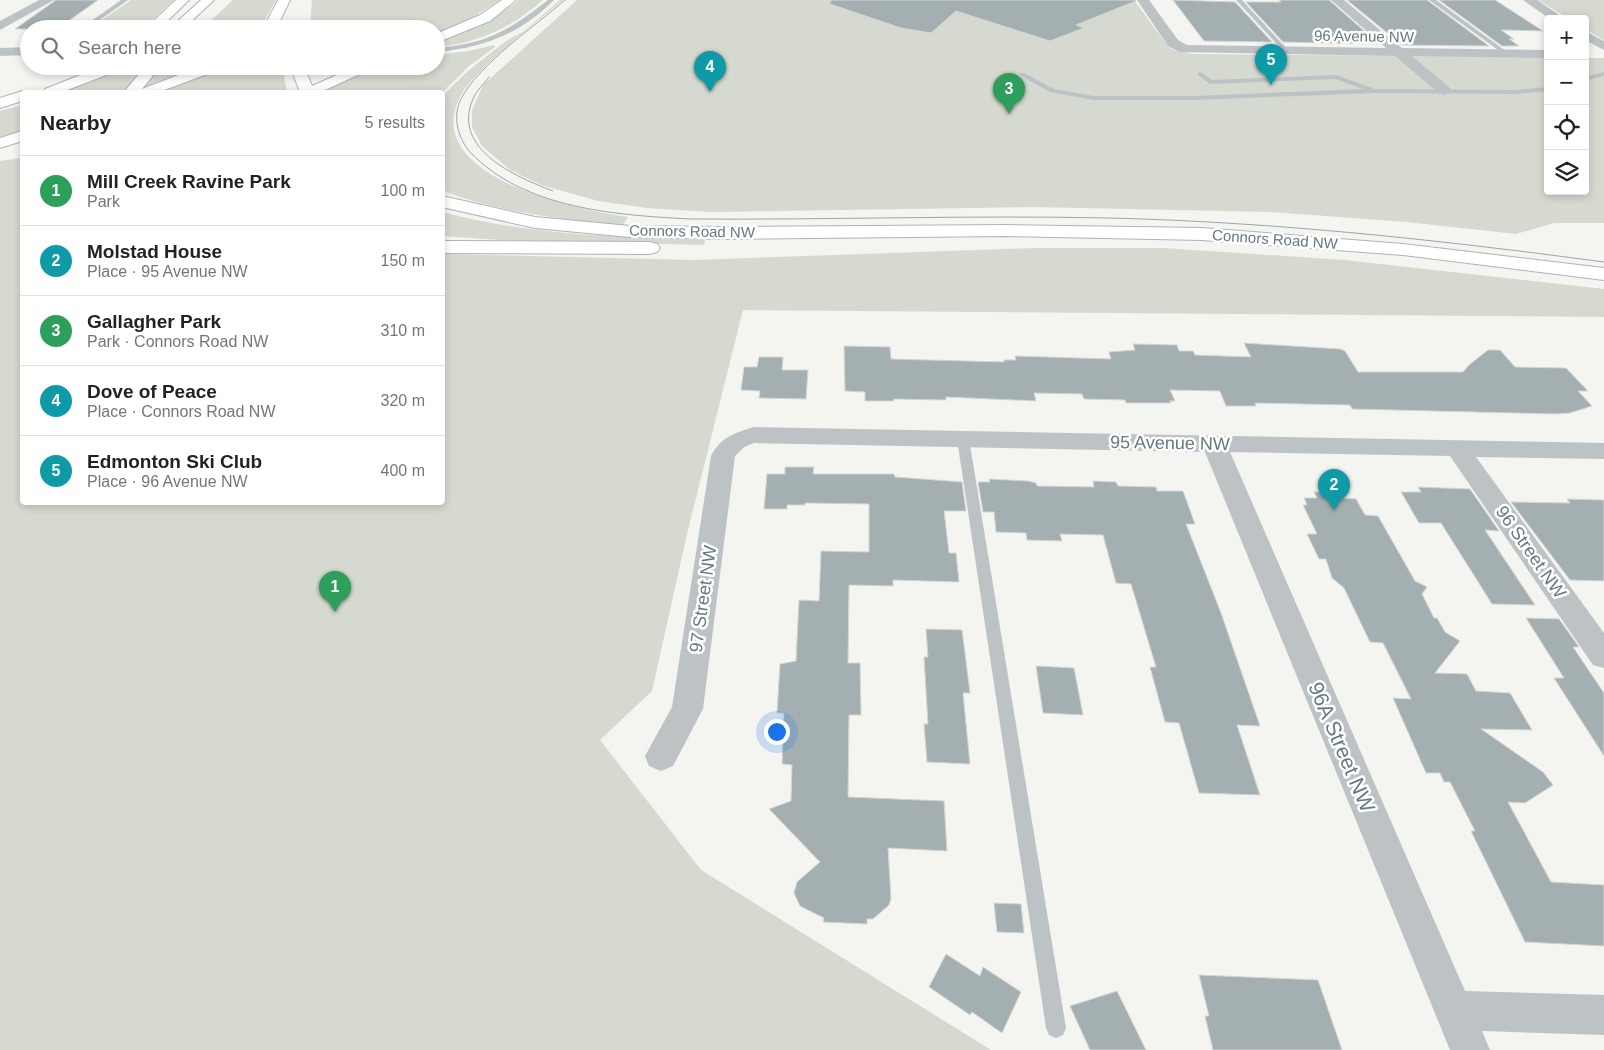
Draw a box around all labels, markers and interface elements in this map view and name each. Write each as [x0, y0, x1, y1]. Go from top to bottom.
map controls [1544, 15, 1589, 195]
button: + [1544, 15, 1589, 60]
search box [20, 20, 445, 75]
street label: 96 Avenue NW [1314, 27, 1415, 45]
icon: search [38, 34, 66, 62]
text: Search here [78, 37, 182, 58]
pin: 5 [1255, 44, 1287, 85]
pin: 4 [694, 51, 726, 92]
button: − [1544, 60, 1589, 105]
pin: 3 [993, 73, 1025, 114]
button: locate [1544, 105, 1589, 150]
text: Nearby [40, 111, 111, 134]
text: 5 results [365, 114, 425, 131]
button: layers [1544, 150, 1589, 195]
text: Mill Creek Ravine Park [87, 171, 291, 192]
text: 1 [52, 182, 60, 199]
text: 100 m [381, 182, 425, 199]
text: Park [87, 193, 120, 210]
street label: Connors Road NW [629, 221, 756, 241]
street label: Connors Road NW [1212, 226, 1339, 252]
text: Molstad House [87, 241, 222, 262]
text: 2 [52, 252, 60, 269]
text: 150 m [381, 252, 425, 269]
text: Place · 95 Avenue NW [87, 263, 248, 280]
text: Gallagher Park [87, 311, 221, 332]
text: 3 [52, 322, 60, 339]
text: 310 m [381, 322, 425, 339]
text: Park · Connors Road NW [87, 333, 268, 350]
text: Dove of Peace [87, 381, 217, 402]
text: 4 [52, 392, 60, 409]
text: 320 m [381, 392, 425, 409]
text: Place · Connors Road NW [87, 403, 276, 420]
street label: 95 Avenue NW [1110, 432, 1230, 454]
text: Edmonton Ski Club [87, 451, 262, 472]
text: 5 [52, 462, 60, 479]
text: 400 m [381, 462, 425, 479]
pin: 2 [1318, 469, 1350, 510]
text: Place · 96 Avenue NW [87, 473, 248, 490]
street label: 96 Street NW [1492, 502, 1570, 602]
street label: 97 Street NW [686, 544, 720, 654]
pin: 1 [319, 571, 351, 612]
street label: 96A Street NW [1304, 679, 1380, 816]
your location [764, 719, 790, 745]

